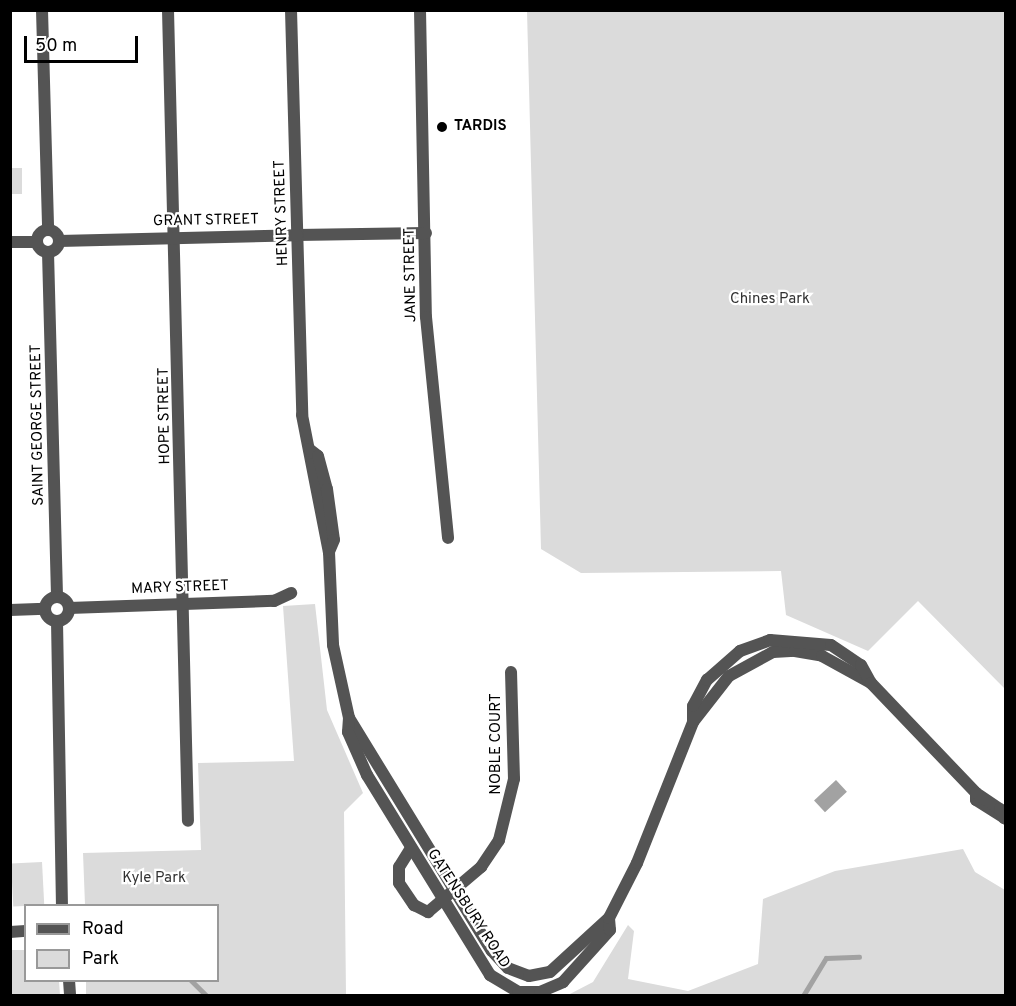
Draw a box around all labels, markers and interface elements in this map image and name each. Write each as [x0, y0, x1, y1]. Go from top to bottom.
scale bar [27, 24, 141, 62]
text: 50 m [35, 35, 77, 58]
place label: TARDIS [454, 118, 507, 136]
marker: TARDIS [435, 120, 449, 134]
street label: HENRY STREET [271, 159, 293, 267]
street label: GRANT STREET [153, 211, 259, 231]
street label: JANE STREET [401, 228, 421, 322]
park label: Chines Park [730, 291, 810, 309]
street label: SAINT GEORGE STREET [28, 344, 48, 506]
street label: HOPE STREET [155, 367, 175, 465]
street label: MARY STREET [130, 577, 230, 599]
street label: NOBLE COURT [488, 693, 506, 795]
street label: GATENSBURY ROAD [423, 846, 513, 972]
park label: Kyle Park [122, 870, 186, 888]
legend [24, 904, 219, 982]
text: Road [82, 918, 124, 941]
text: Park [82, 948, 119, 971]

